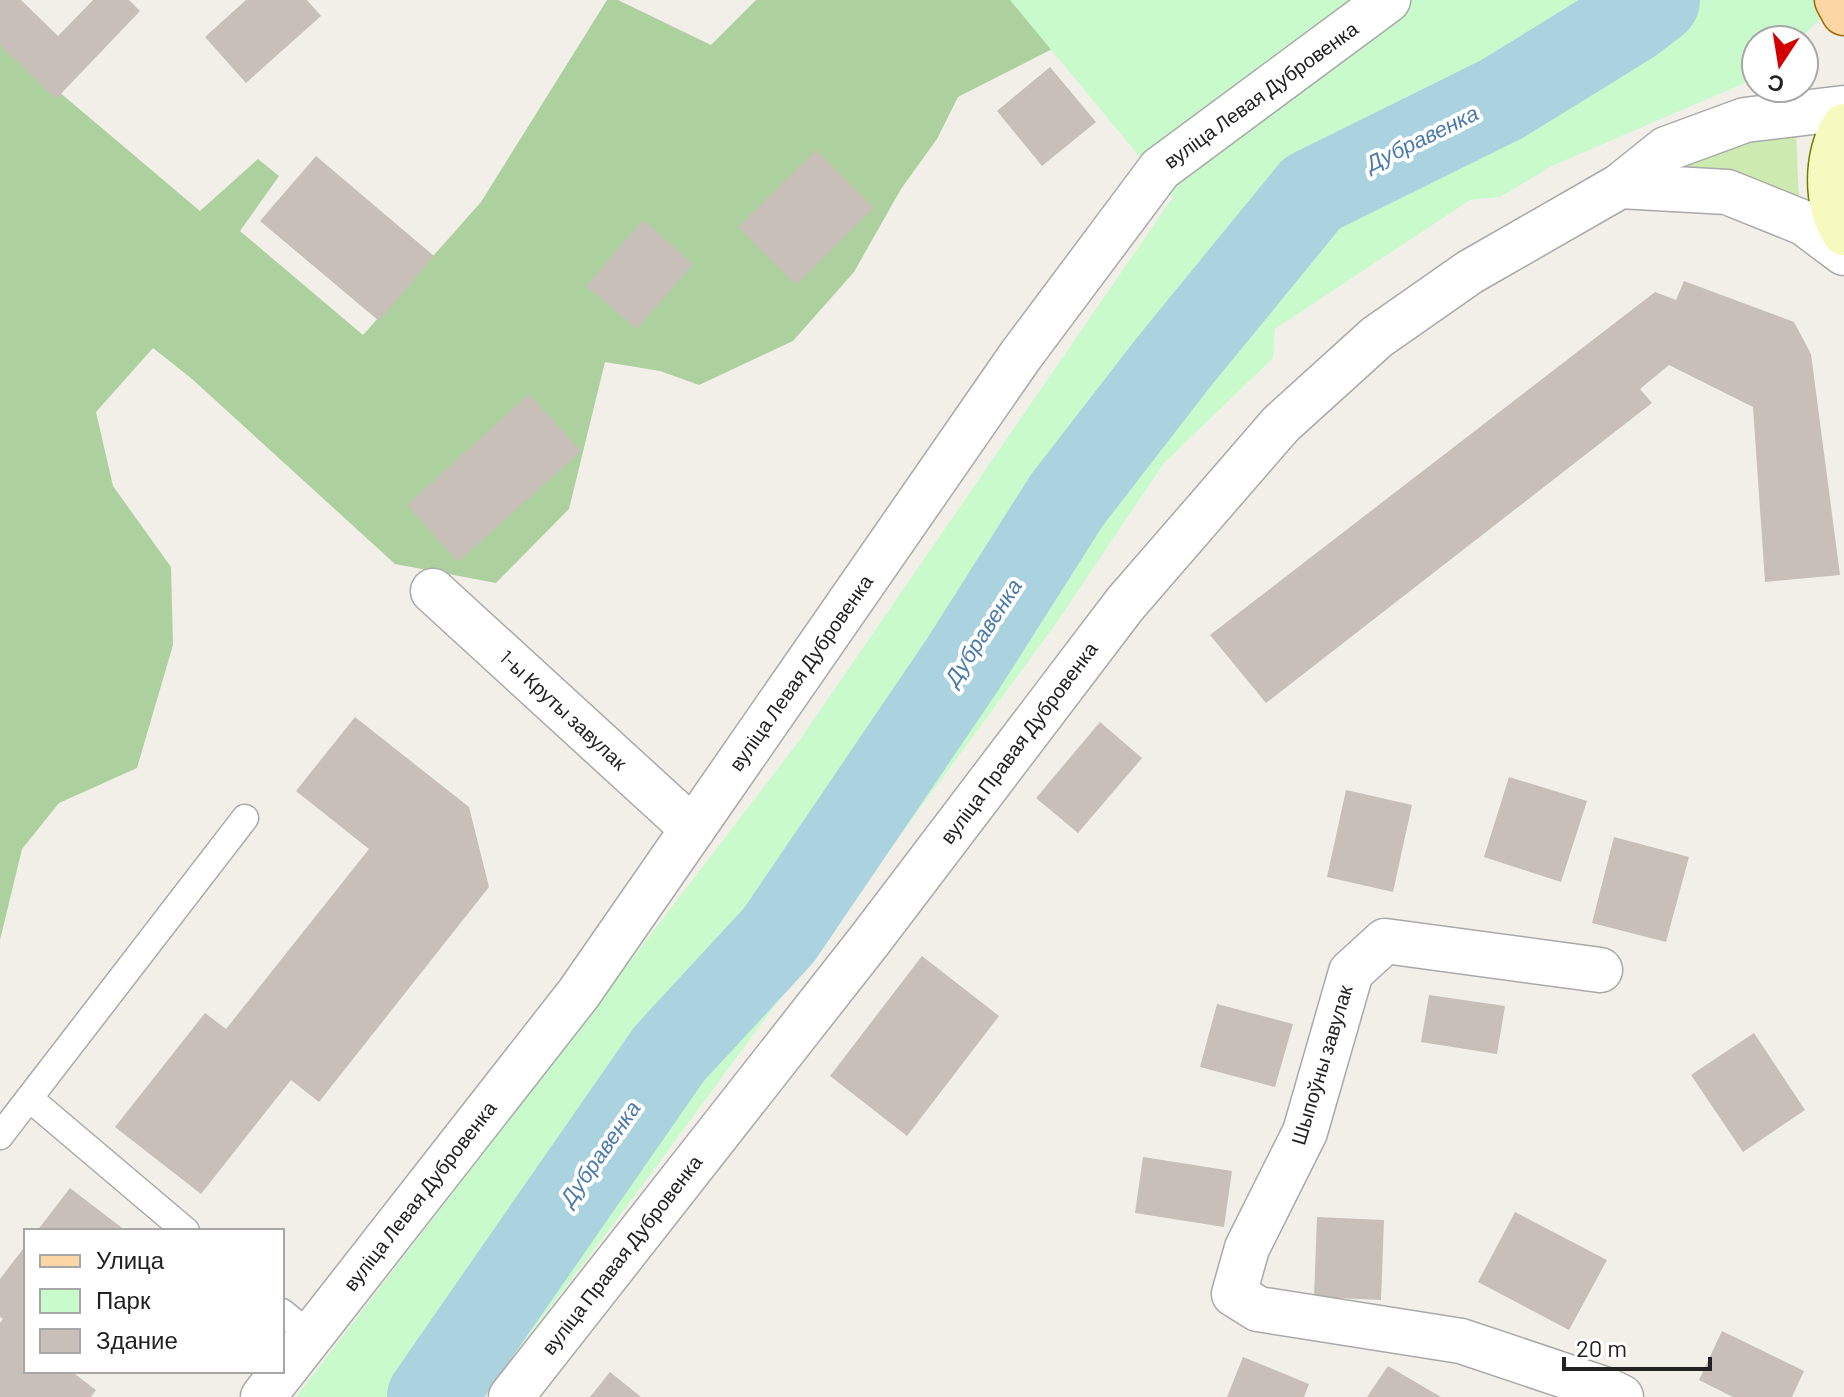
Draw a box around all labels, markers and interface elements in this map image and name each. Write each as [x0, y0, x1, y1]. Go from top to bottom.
street label: вуліца Левая Дубровенка [1159, 15, 1363, 173]
north arrow [1740, 24, 1820, 104]
text: С [1765, 70, 1786, 99]
water label: Дубравенка [1358, 99, 1483, 178]
street label: вуліца Левая Дубровенка [723, 569, 878, 775]
water label: Дубравенка [936, 573, 1027, 693]
street label: вуліца Правая Дубровенка [935, 636, 1102, 848]
street label: 1-ы Круты завулак [495, 644, 632, 774]
street label: Шыпоўны завулак [1285, 982, 1357, 1147]
street label: вуліца Левая Дубровенка [338, 1095, 501, 1295]
water label: Дубравенка [552, 1095, 646, 1213]
street label: вуліца Правая Дубровенка [536, 1149, 707, 1359]
legend [24, 1229, 284, 1373]
text: Улица [96, 1245, 165, 1274]
text: Парк [96, 1285, 151, 1314]
scale bar [1564, 1321, 1710, 1371]
text: Здание [96, 1325, 178, 1354]
text: 20 m [1576, 1333, 1627, 1362]

